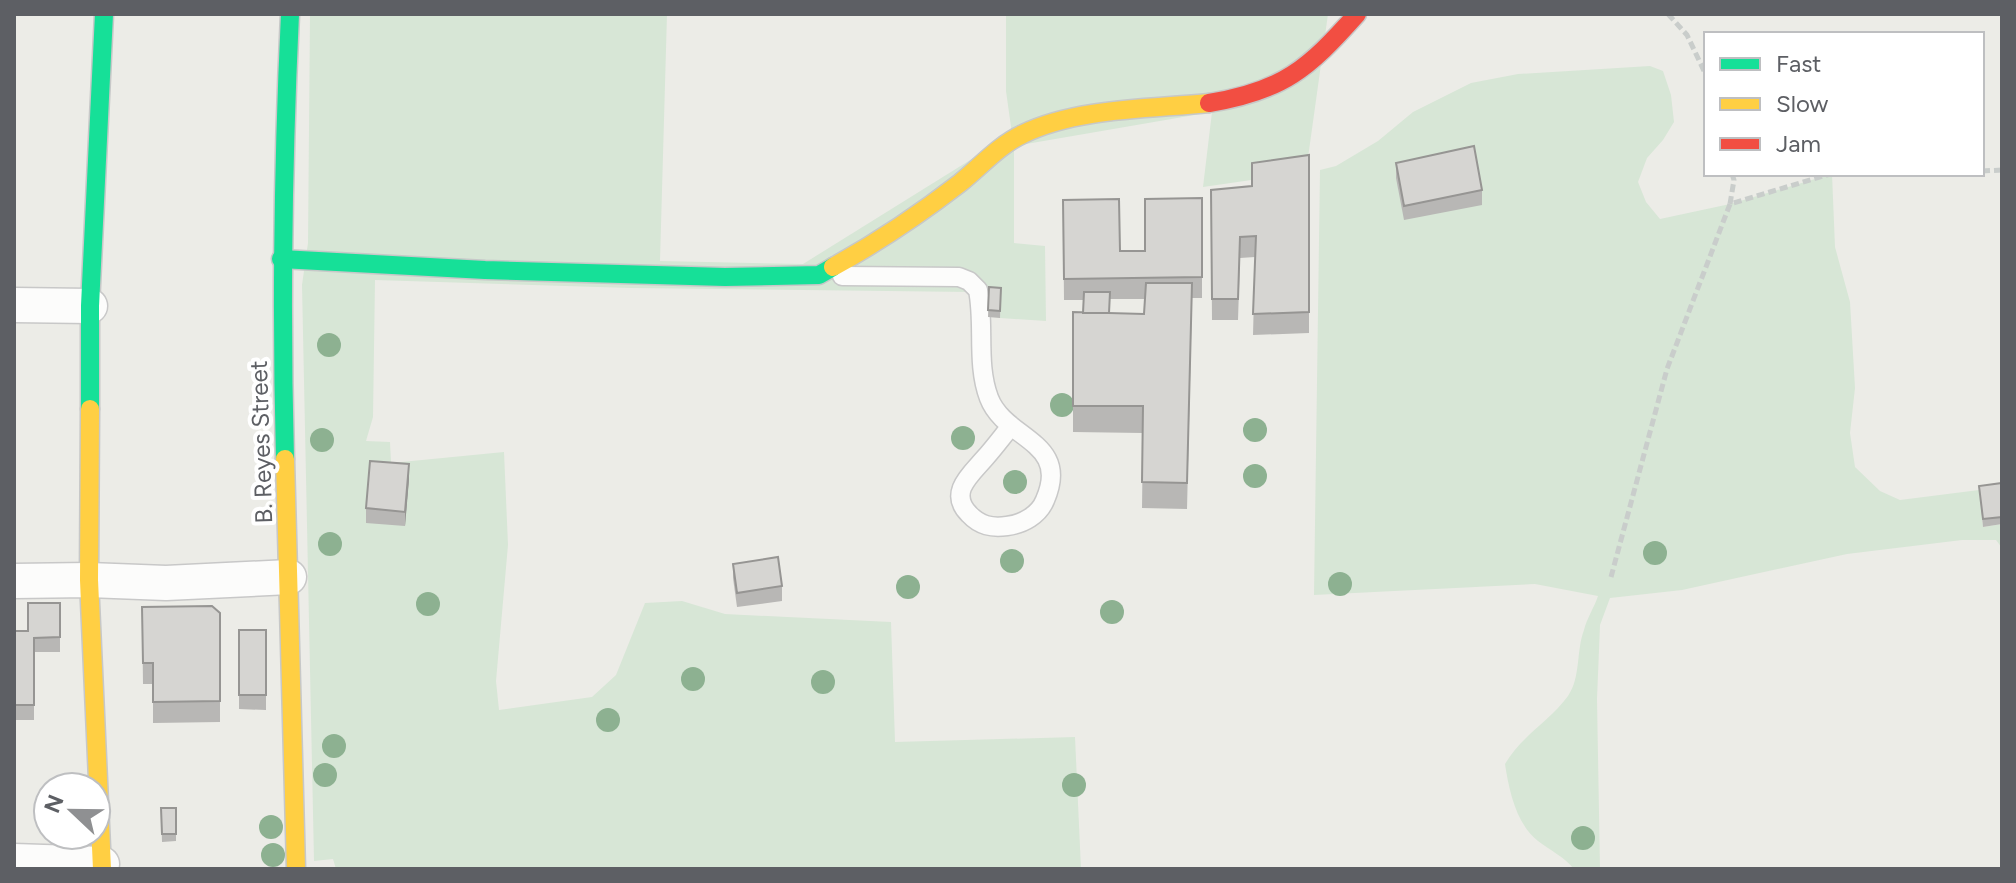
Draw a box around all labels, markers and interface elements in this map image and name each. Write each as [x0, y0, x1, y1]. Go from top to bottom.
legend [1704, 32, 1984, 176]
text: Fast [1776, 49, 1821, 78]
text: Slow [1776, 89, 1829, 118]
text: Jam [1776, 129, 1821, 158]
street label: B. Reyes Street [244, 360, 278, 524]
north arrow [32, 771, 112, 851]
text: N [38, 791, 70, 817]

